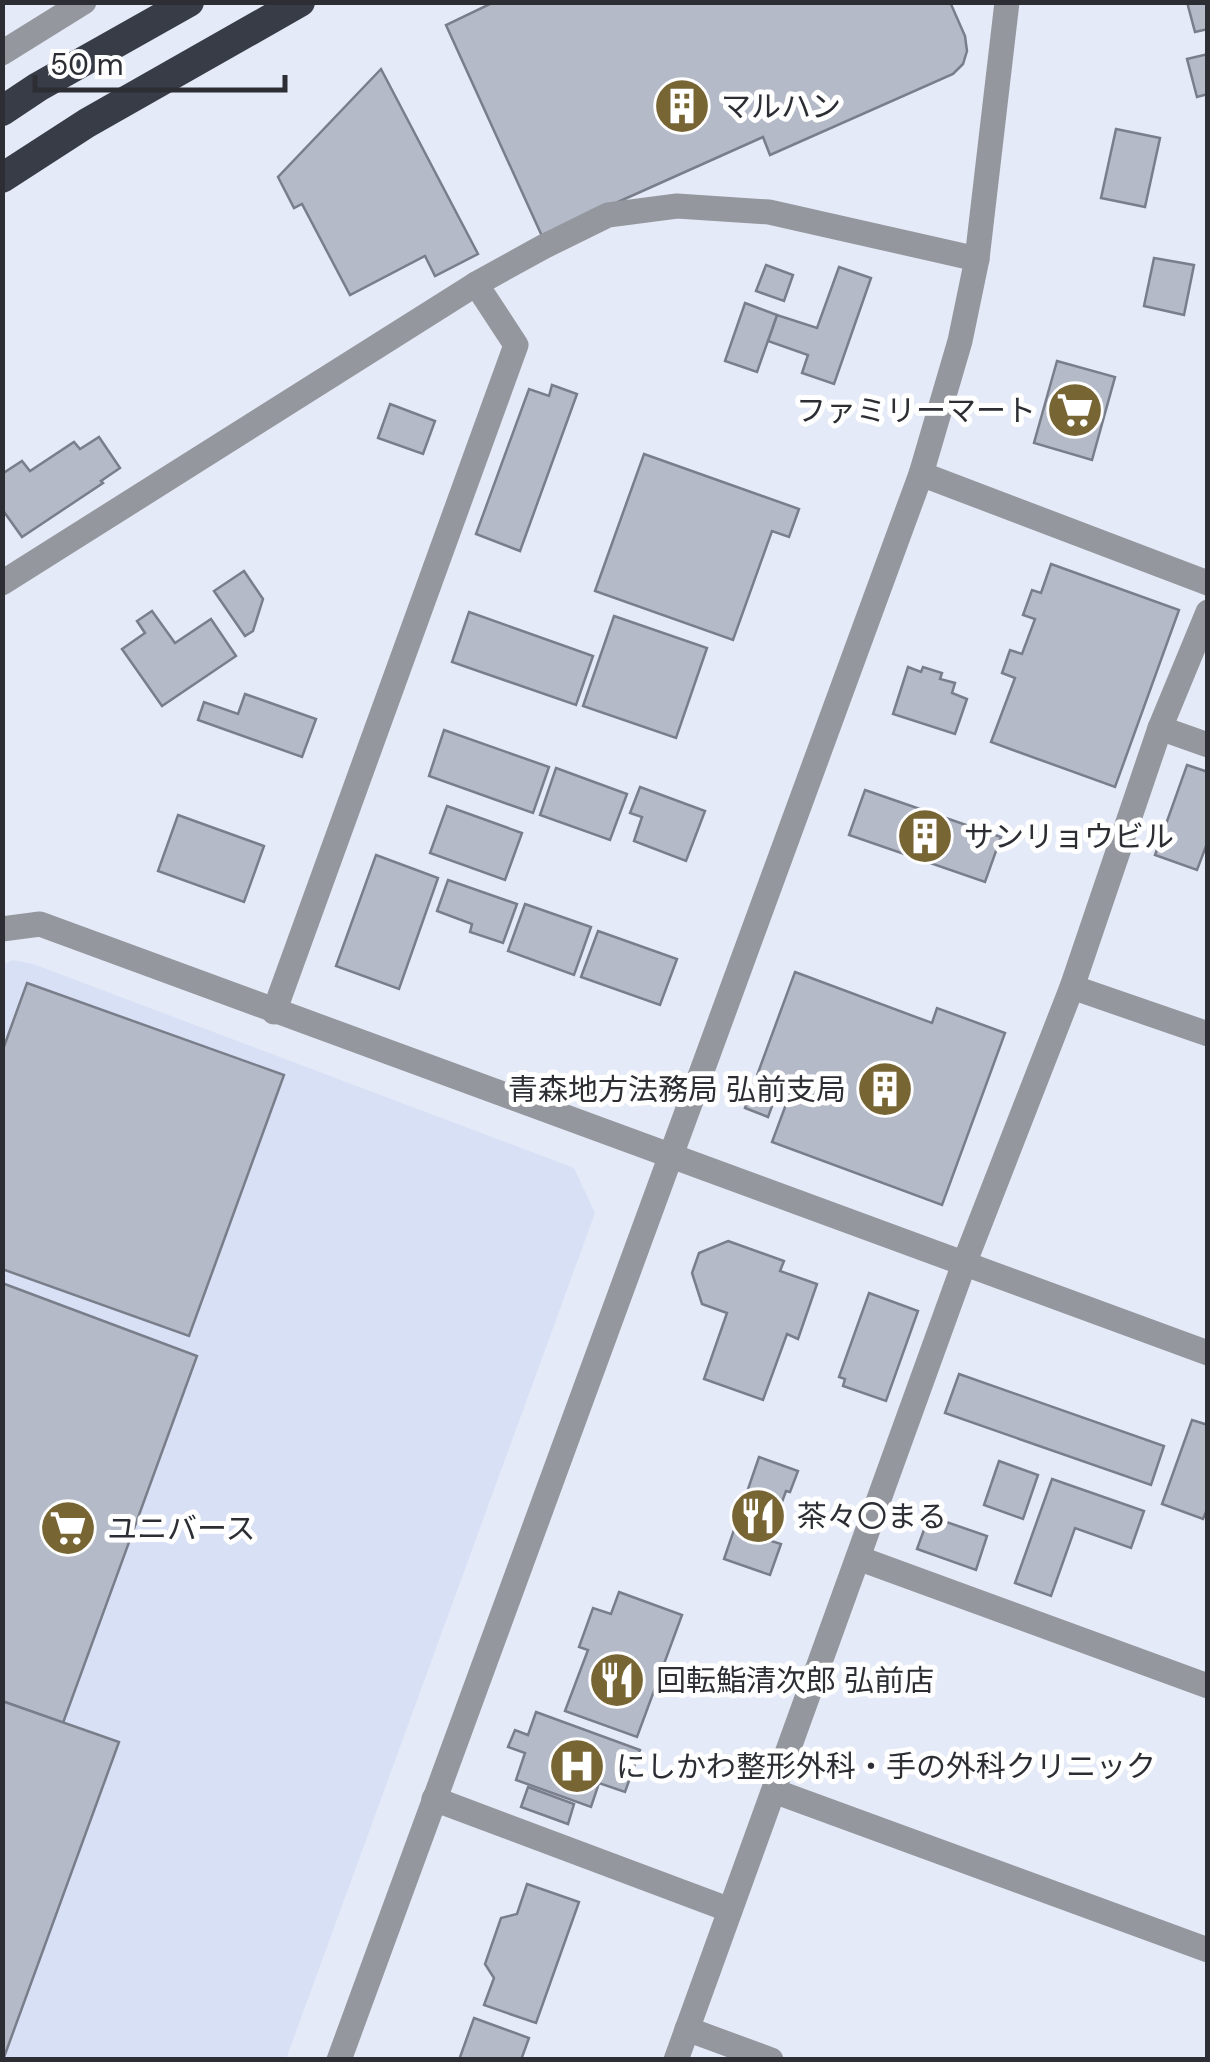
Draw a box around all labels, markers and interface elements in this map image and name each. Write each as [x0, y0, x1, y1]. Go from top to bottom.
scale bar [35, 30, 285, 92]
text: 50 m [50, 45, 124, 84]
building icon: マルハン [652, 76, 712, 136]
place label: マルハン [721, 87, 841, 126]
supermarket icon: ファミリーマート [1045, 380, 1105, 440]
place label: ファミリーマート [796, 391, 1036, 430]
building icon: サンリョウビル [895, 806, 955, 866]
place label: サンリョウビル [964, 817, 1174, 856]
building icon: 青森地方法務局 弘前支局 [855, 1059, 915, 1119]
place label: 青森地方法務局 弘前支局 [508, 1070, 846, 1109]
restaurant icon: 茶々〇まる [728, 1486, 788, 1546]
place label: 茶々〇まる [797, 1497, 947, 1536]
supermarket icon: ユニバース [38, 1498, 98, 1558]
place label: ユニバース [107, 1509, 256, 1548]
restaurant icon: 回転鮨清次郎 弘前店 [587, 1650, 647, 1710]
place label: 回転鮨清次郎 弘前店 [656, 1661, 934, 1700]
hospital icon: にしかわ整形外科・手の外科クリニック [547, 1736, 607, 1796]
place label: にしかわ整形外科・手の外科クリニック [616, 1747, 1156, 1786]

